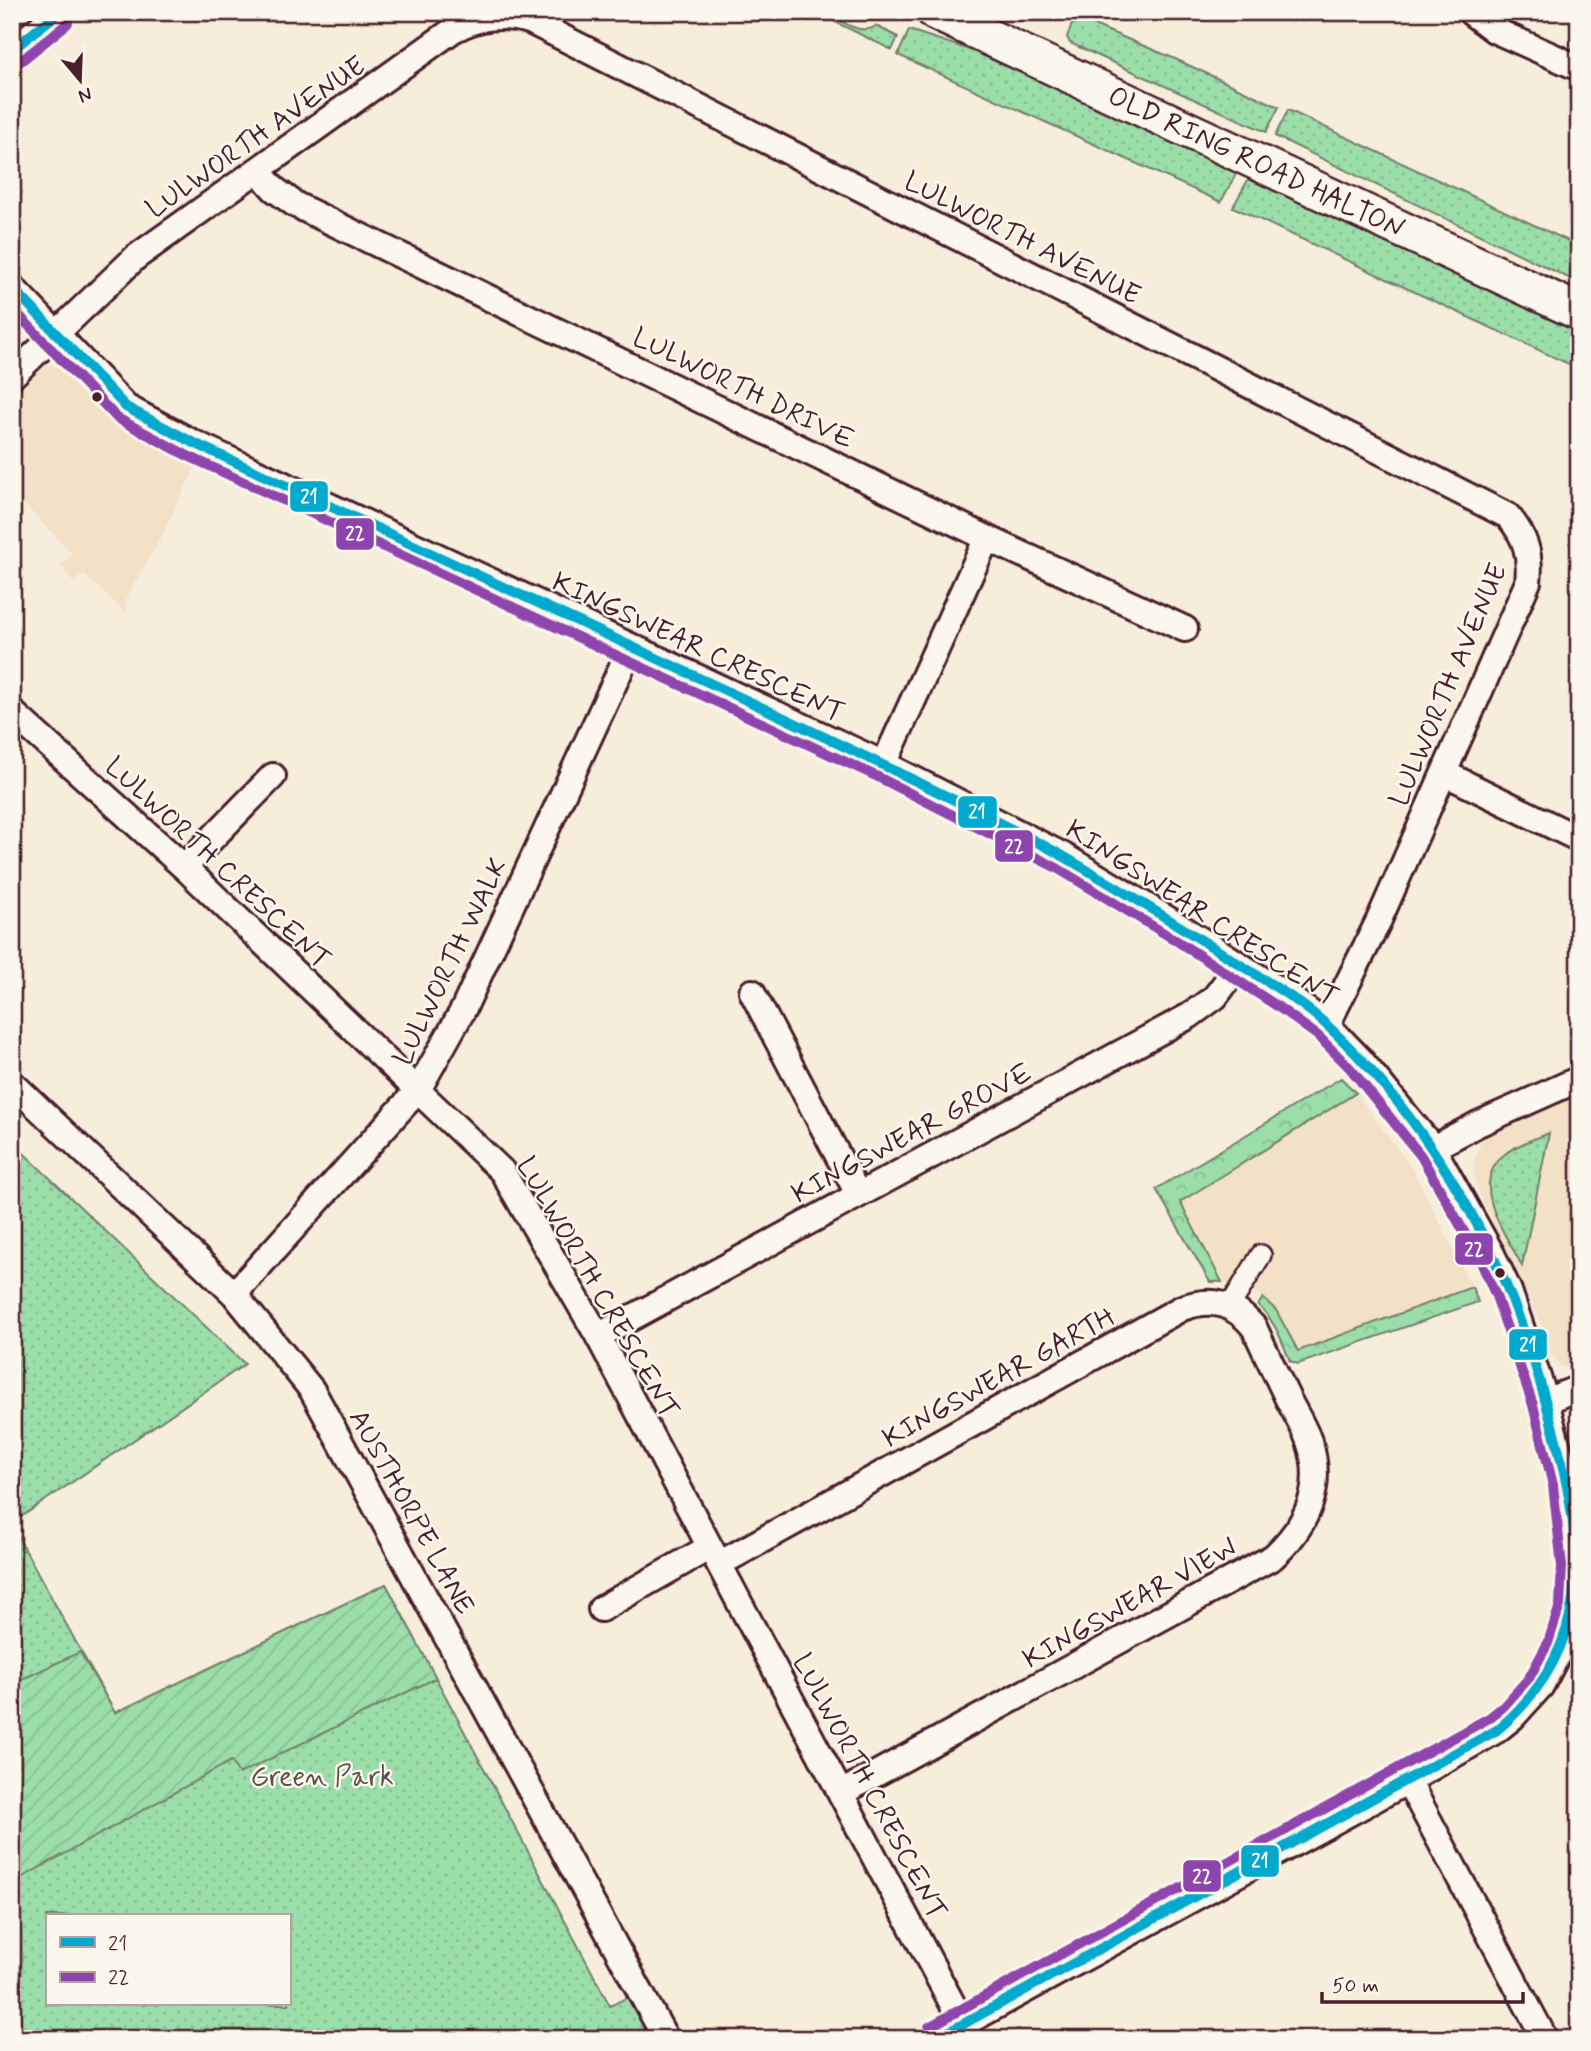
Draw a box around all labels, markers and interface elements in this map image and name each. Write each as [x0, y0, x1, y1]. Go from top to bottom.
north arrow [46, 46, 116, 116]
street label: LULWORTH AVENUE [139, 48, 374, 228]
street label: OLD RING ROAD HALTON [1102, 78, 1410, 248]
text: N [75, 81, 95, 109]
street label: LULWORTH AVENUE [897, 164, 1146, 315]
street label: LULWORTH DRIVE [626, 320, 860, 459]
unlabelled marker [90, 390, 104, 404]
line badge: 21 [289, 480, 329, 513]
text: 21 [300, 485, 318, 510]
line badge: 22 [335, 517, 375, 551]
text: 22 [345, 522, 365, 547]
street label: LULWORTH AVENUE [1381, 558, 1517, 812]
street label: KINGSWEAR CRESCENT [546, 564, 850, 732]
street label: LULWORTH CRESCENT [96, 749, 338, 978]
line badge: 21 [957, 795, 998, 829]
text: 21 [968, 800, 986, 825]
street label: KINGSWEAR CRESCENT [1058, 812, 1345, 1016]
line badge: 22 [994, 829, 1034, 863]
text: 22 [1004, 835, 1024, 860]
street label: LULWORTH WALK [385, 852, 517, 1072]
street label: KINGSWEAR GROVE [786, 1055, 1039, 1213]
street label: LULWORTH CRESCENT [507, 1151, 687, 1426]
line badge: 22 [1454, 1232, 1494, 1266]
text: 22 [1464, 1238, 1484, 1263]
unlabelled marker [1493, 1266, 1507, 1280]
street label: KINGSWEAR GARTH [876, 1299, 1122, 1458]
line badge: 21 [1508, 1328, 1548, 1361]
text: 21 [1519, 1333, 1537, 1358]
street label: AUSTHORPE LANE [339, 1403, 483, 1621]
street label: KINGSWEAR VIEW [1017, 1530, 1244, 1678]
street label: LULWORTH CRESCENT [783, 1648, 955, 1927]
park label: Green Park [250, 1759, 394, 1796]
line badge: 21 [1240, 1844, 1280, 1878]
text: 21 [1251, 1849, 1269, 1874]
line badge: 22 [1182, 1859, 1222, 1893]
text: 22 [1192, 1865, 1212, 1890]
legend [46, 1914, 290, 2006]
text: 21 [108, 1930, 127, 1958]
scale bar [1322, 1960, 1523, 2004]
text: 22 [108, 1964, 129, 1992]
text: 50 m [1332, 1972, 1379, 2000]

